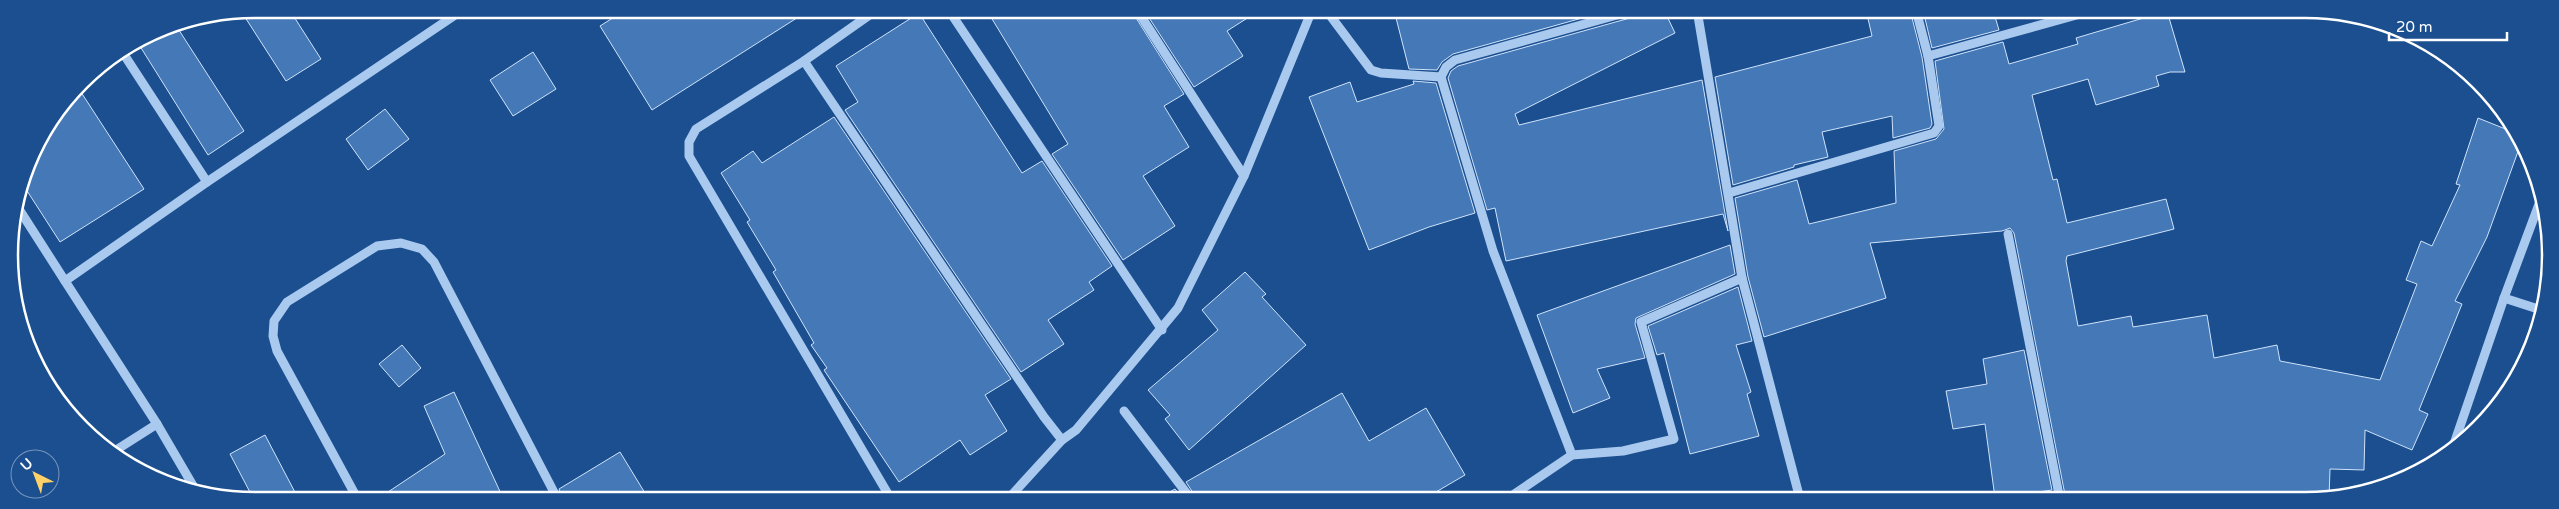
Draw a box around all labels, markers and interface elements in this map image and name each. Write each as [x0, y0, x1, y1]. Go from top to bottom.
scale bar [2389, 10, 2506, 42]
text: 20 m [2396, 18, 2433, 36]
north arrow [10, 449, 60, 499]
text: U [17, 455, 36, 475]

